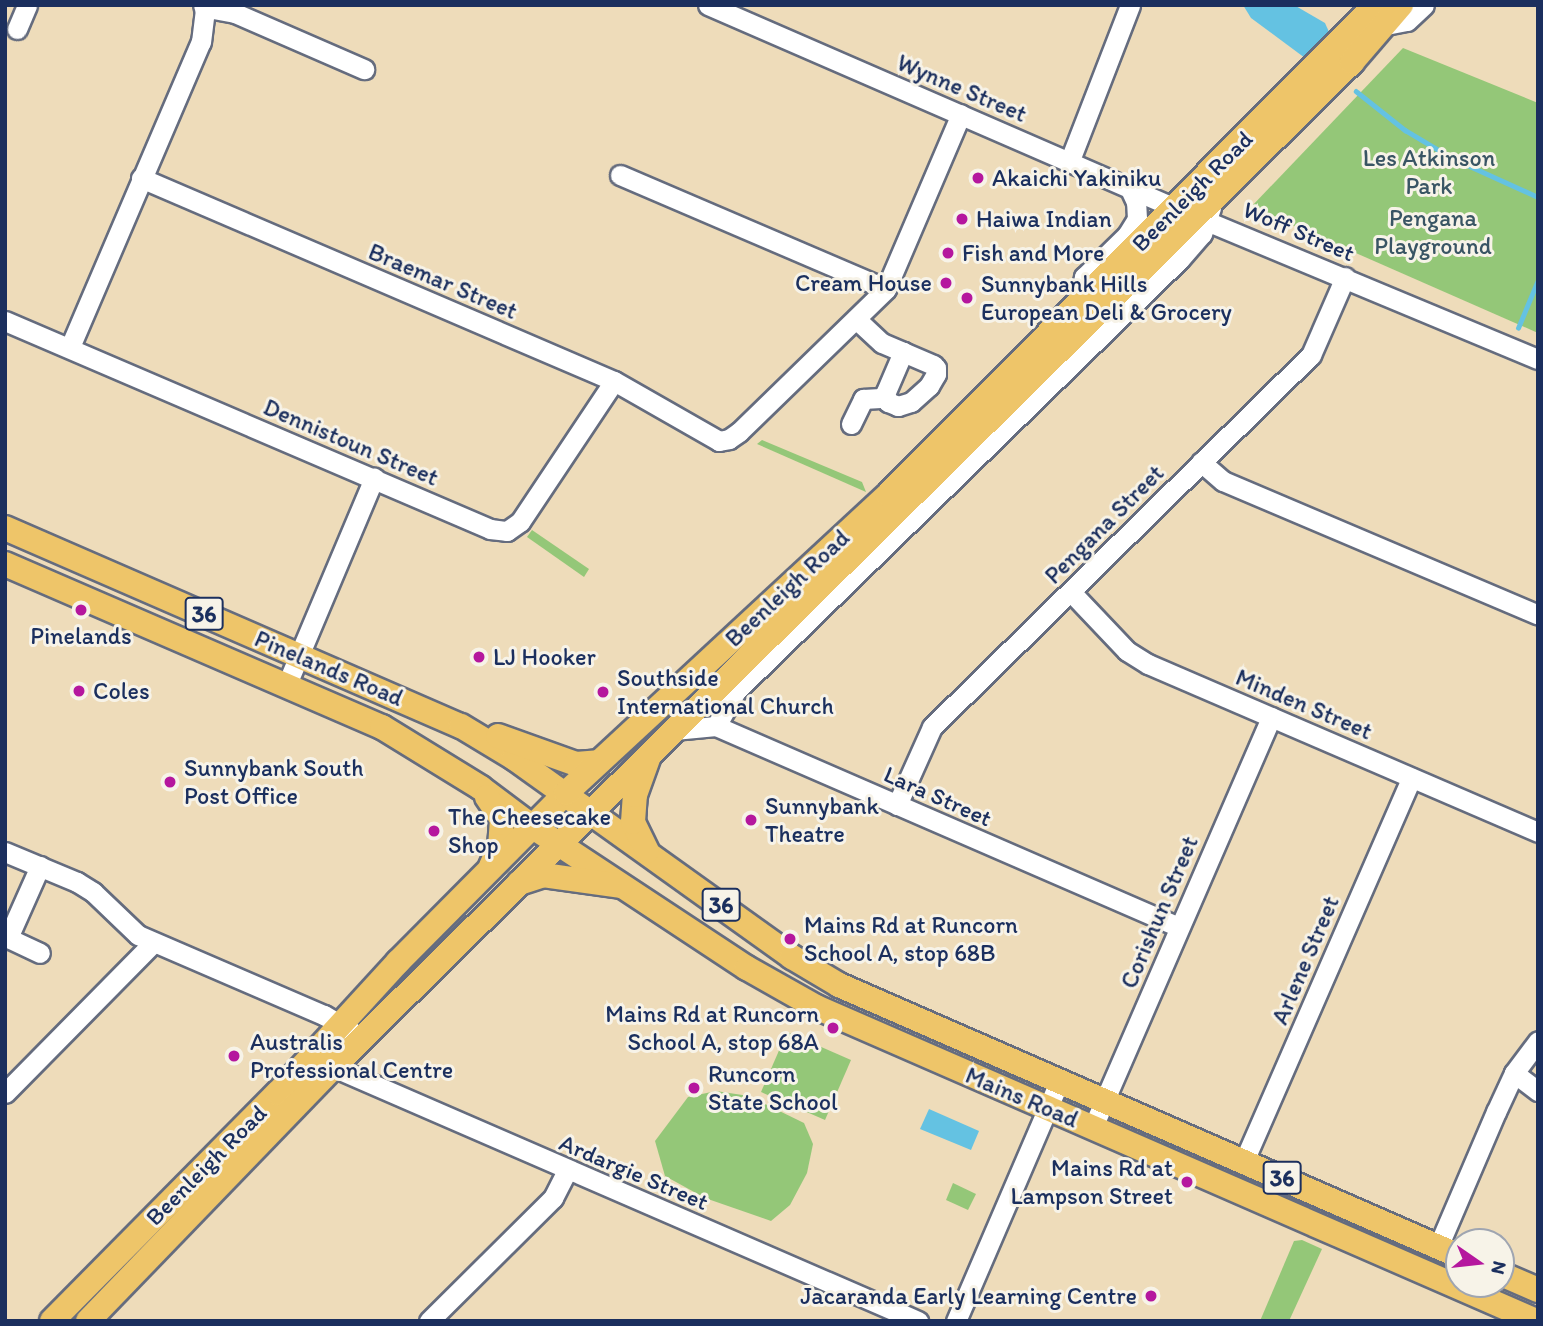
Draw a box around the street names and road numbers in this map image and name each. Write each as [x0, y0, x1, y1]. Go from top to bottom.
street label: Wynne Street [893, 48, 1031, 128]
street label: Beenleigh Road [1126, 125, 1258, 257]
street label: Woff Street [1239, 195, 1359, 267]
street label: Braemar Street [364, 237, 522, 325]
street label: Dennistoun Street [259, 392, 443, 492]
street label: Pengana Street [1038, 458, 1170, 590]
street label: Beenleigh Road [719, 523, 855, 653]
road number: 36 [183, 594, 225, 634]
street label: Pinelands Road [250, 624, 408, 712]
street label: Minden Street [1232, 662, 1376, 746]
street label: Lara Street [880, 759, 996, 833]
street label: Corishun Street [1114, 832, 1204, 992]
road number: 36 [700, 885, 742, 924]
street label: Arlene Street [1265, 891, 1345, 1029]
street label: Mains Road [962, 1061, 1082, 1133]
street label: Beenleigh Road [140, 1099, 272, 1231]
street label: Ardargie Street [555, 1128, 713, 1216]
road number: 36 [1261, 1158, 1303, 1198]

